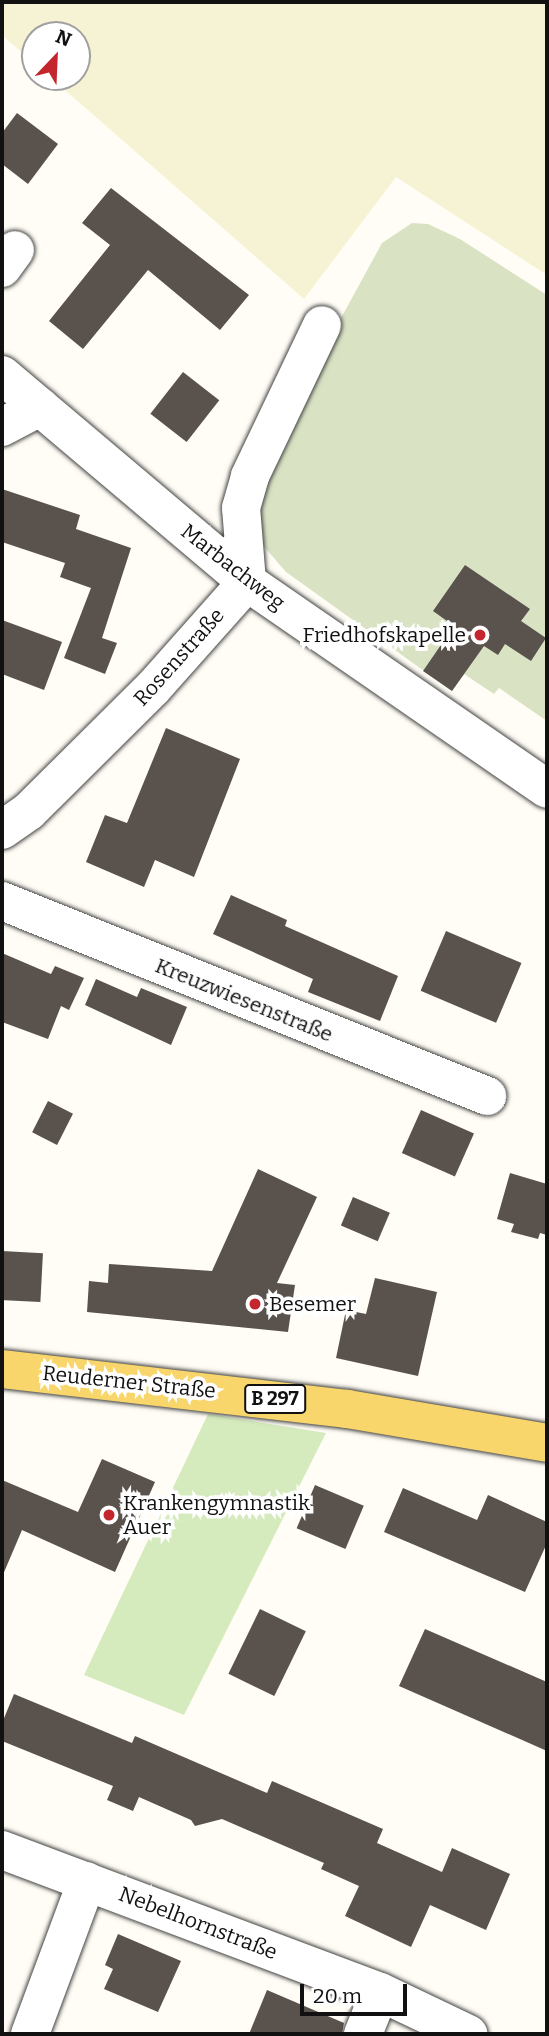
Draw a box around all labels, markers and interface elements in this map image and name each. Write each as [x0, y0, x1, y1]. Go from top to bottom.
north arrow [21, 21, 91, 91]
text: N [52, 25, 75, 51]
street label: Marbachweg [176, 519, 290, 615]
street label: Rosenstraße [129, 603, 229, 711]
place label: Friedhofskapelle [302, 622, 466, 648]
marker: Friedhofskapelle [472, 627, 488, 643]
street label: Kreuzwiesenstraße [152, 953, 336, 1047]
place label: Besemer [269, 1291, 356, 1317]
marker: Besemer [247, 1296, 263, 1312]
street label: Reuderner Straße [41, 1360, 217, 1404]
road number: B 297 [244, 1384, 306, 1414]
place label: Krankengymnastik Auer [123, 1490, 310, 1540]
marker: Krankengymnastik Auer [101, 1507, 117, 1523]
street label: Nebelhornstraße [115, 1881, 281, 1965]
scale bar [304, 1969, 411, 2013]
text: 20 m [313, 1983, 362, 2009]

